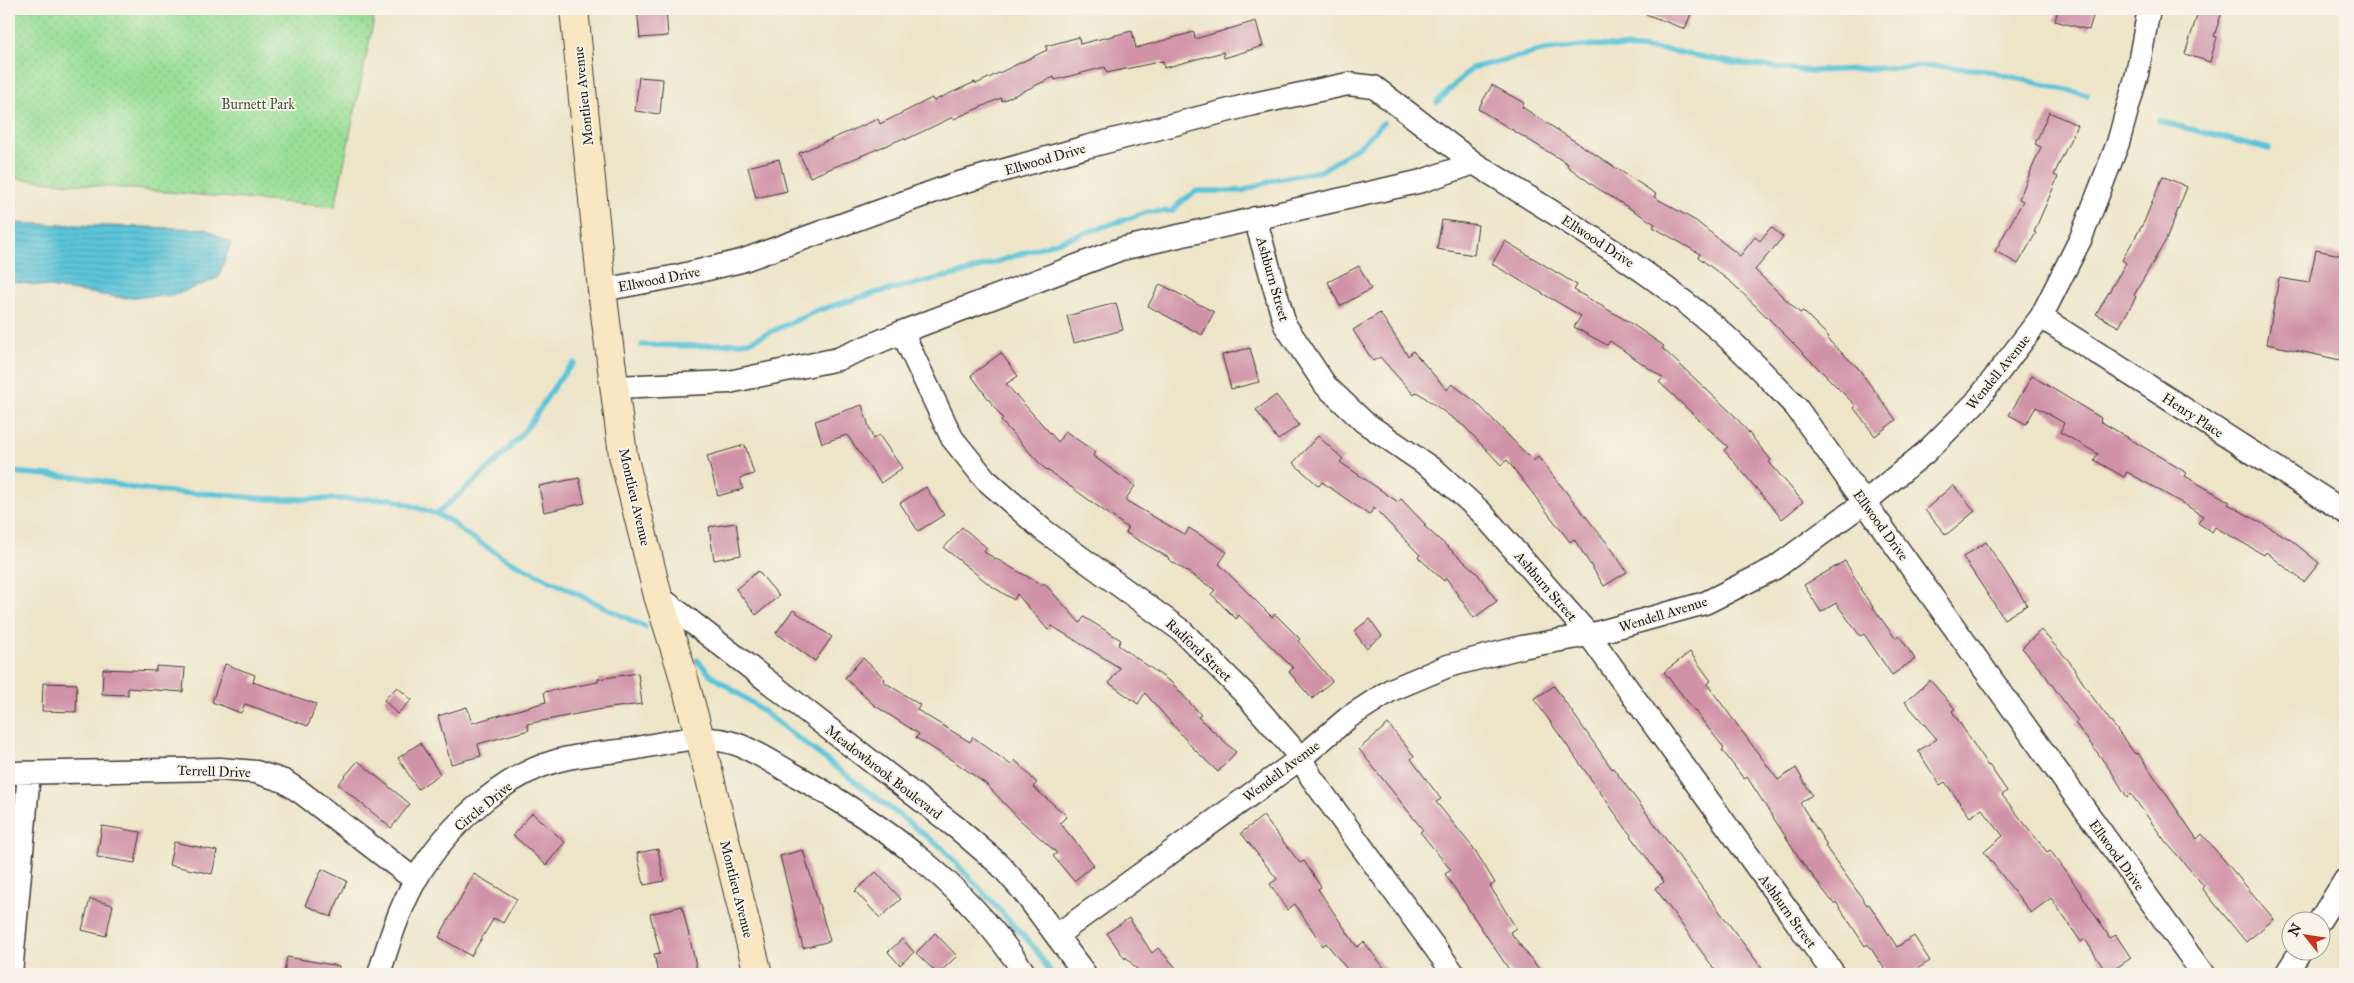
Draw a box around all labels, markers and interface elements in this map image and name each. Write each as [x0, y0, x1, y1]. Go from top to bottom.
street label: Montlieu Avenue [570, 45, 597, 146]
park label: Burnett Park [221, 96, 295, 113]
street label: Ellwood Drive [1003, 140, 1088, 179]
street label: Ellwood Drive [1558, 212, 1637, 271]
street label: Ashburn Street [1252, 234, 1293, 323]
street label: Ellwood Drive [617, 263, 702, 296]
street label: Wendell Avenue [1963, 331, 2034, 413]
street label: Henry Place [2159, 389, 2227, 442]
street label: Montlieu Avenue [615, 447, 654, 548]
street label: Ellwood Drive [1849, 487, 1912, 564]
street label: Ashburn Street [1510, 547, 1581, 625]
street label: Wendell Avenue [1617, 593, 1710, 636]
street label: Radford Street [1162, 615, 1235, 685]
street label: Meadowbrook Boulevard [822, 722, 945, 823]
street label: Wendell Avenue [1240, 737, 1323, 806]
street label: Terrell Drive [177, 762, 251, 781]
street label: Circle Drive [451, 778, 516, 835]
street label: Ellwood Drive [2085, 817, 2148, 894]
street label: Montlieu Avenue [716, 839, 757, 940]
street label: Ashburn Street [1755, 870, 1820, 952]
north arrow [2282, 910, 2332, 960]
text: N [2285, 920, 2306, 939]

